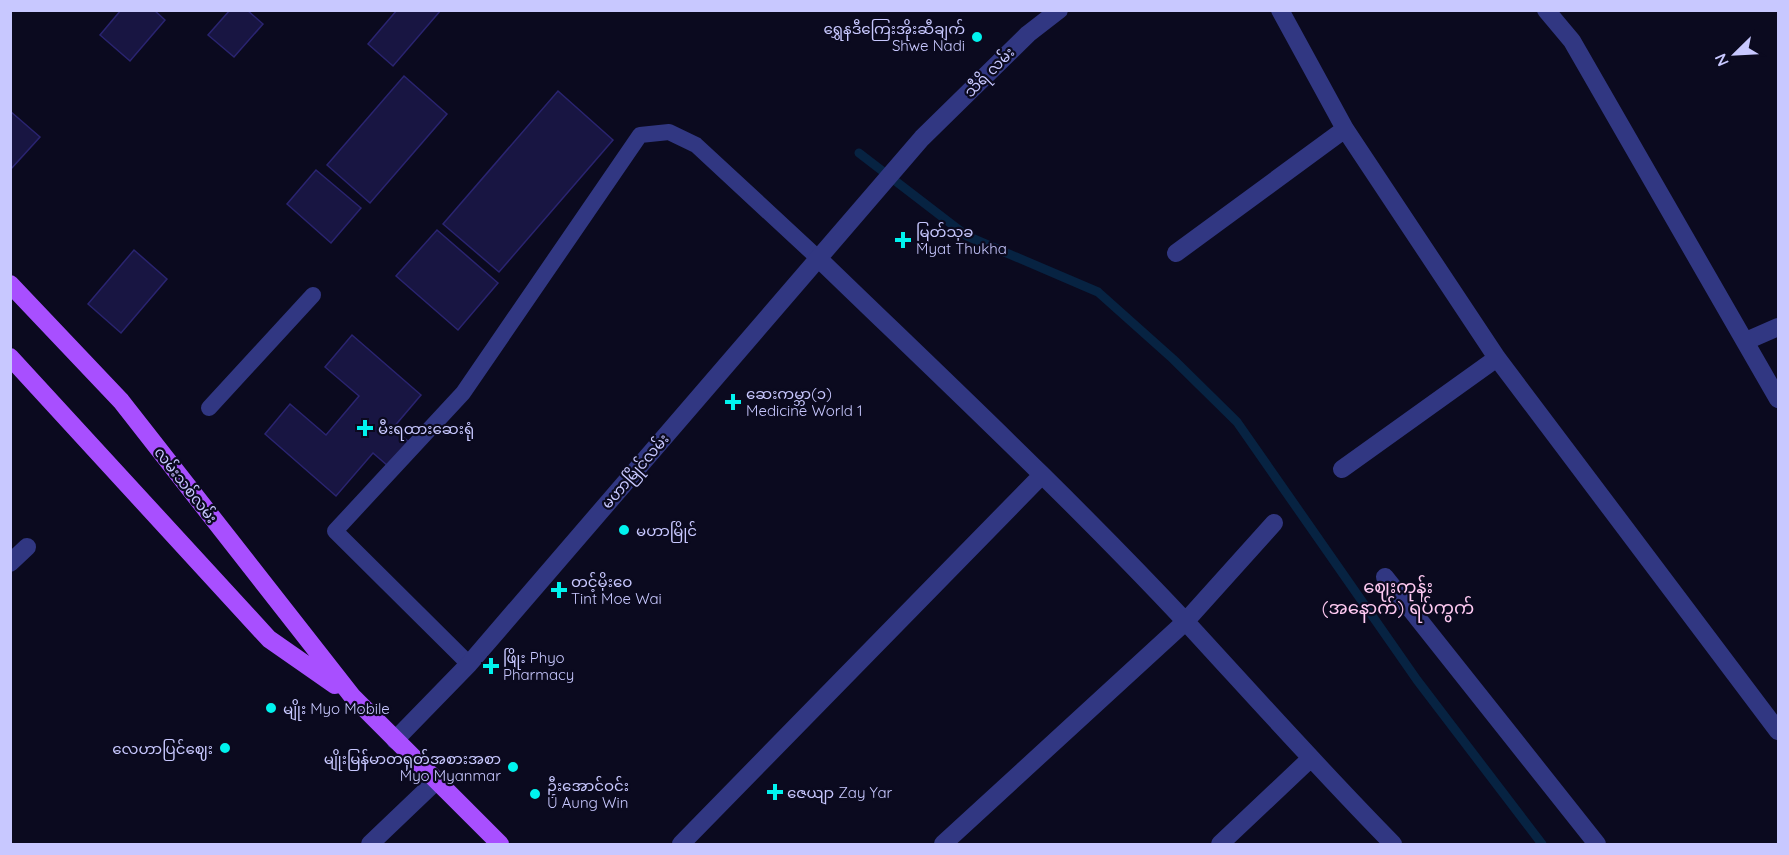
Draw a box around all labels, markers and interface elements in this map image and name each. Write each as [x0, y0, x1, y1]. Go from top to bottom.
place label: ရွှေနဒီကြေးအိုးဆီချက် Shwe Nadi [824, 19, 965, 55]
north arrow [1705, 24, 1765, 84]
marker: ရွှေနဒီကြေးအိုးဆီချက် Shwe Nadi [970, 30, 984, 44]
street label: သီရိ လမ်း [960, 43, 1020, 103]
text: N [1710, 51, 1733, 70]
place label: မြတ်သုခ Myat Thukha [916, 222, 1007, 258]
marker: မြတ်သုခ Myat Thukha [894, 231, 912, 249]
place label: ဆေးကမ္ဘာ(၁) Medicine World 1 [746, 384, 863, 420]
marker: ဆေးကမ္ဘာ(၁) Medicine World 1 [724, 393, 742, 411]
marker: မီးရထားဆေးရုံ [356, 419, 374, 437]
place label: မီးရထားဆေးရုံ [378, 419, 474, 441]
street label: မဟာမြိုင်လမ်း [597, 430, 675, 514]
street label: လမ်းသစ်လမ်း [150, 443, 222, 527]
place label: မဟာမြိုင် [636, 521, 697, 543]
marker: မဟာမြိုင် [617, 523, 631, 537]
place label: တင့်မိုးဝေ Tint Moe Wai [571, 572, 662, 608]
district label: ဈေးကုန်း (အနောက်) ရပ်ကွက် [1322, 574, 1474, 623]
marker: တင့်မိုးဝေ Tint Moe Wai [552, 583, 566, 597]
place label: ဖြိုး Phyo Pharmacy [503, 648, 574, 684]
marker: ဖြိုး Phyo Pharmacy [484, 659, 498, 673]
place label: မျိုး Myo Mobile [283, 699, 390, 721]
marker: မျိုး Myo Mobile [264, 701, 278, 715]
place label: လေဟာပြင်ဈေး [112, 739, 213, 761]
marker: လေဟာပြင်ဈေး [218, 741, 232, 755]
place label: မျိုးမြန်မာတရုတ်အစားအစာ Myo Myanmar [324, 749, 501, 785]
marker: မျိုးမြန်မာတရုတ်အစားအစာ Myo Myanmar [506, 760, 520, 774]
place label: ဦးအောင်ဝင်း U Aung Win [547, 776, 629, 812]
place label: ဇေယျာ Zay Yar [787, 783, 893, 805]
marker: ဇေယျာ Zay Yar [768, 785, 782, 799]
marker: ဦးအောင်ဝင်း U Aung Win [528, 787, 542, 801]

